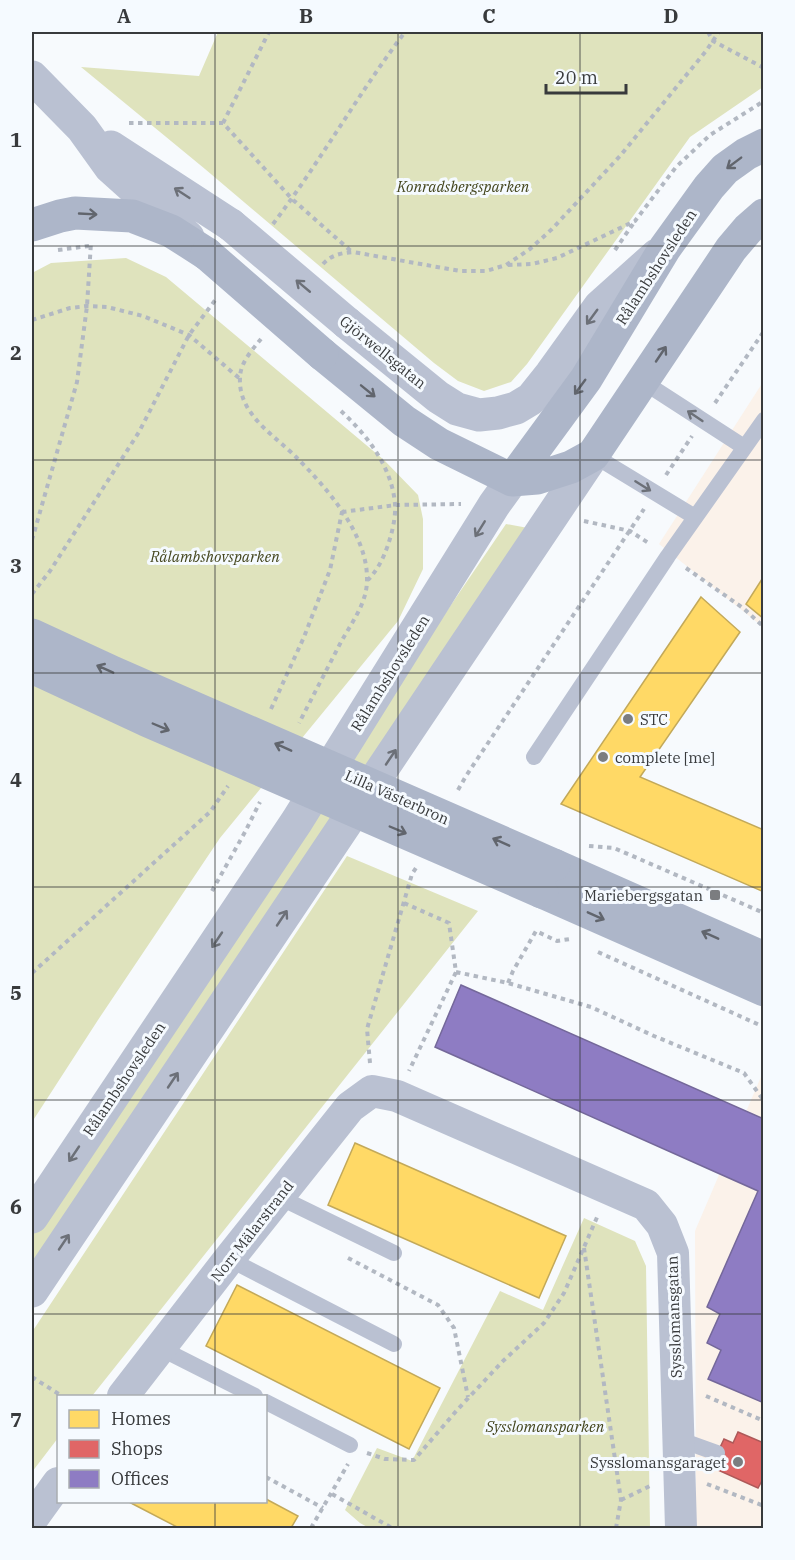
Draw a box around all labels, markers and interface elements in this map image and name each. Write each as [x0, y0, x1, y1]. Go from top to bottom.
text: A [117, 2, 131, 29]
text: B [299, 2, 313, 29]
text: C [482, 2, 496, 29]
text: D [663, 2, 679, 29]
scale bar [546, 57, 626, 95]
text: 20 m [555, 66, 598, 89]
text: 1 [10, 126, 22, 153]
one-way arrow [726, 157, 742, 169]
park label: Konradsbergsparken [396, 177, 530, 196]
one-way arrow [174, 187, 190, 199]
street label: Rålambshovsleden [612, 205, 701, 328]
one-way arrow [78, 208, 98, 219]
one-way arrow [296, 279, 311, 293]
one-way arrow [586, 308, 598, 324]
street label: Gjörwellsgatan [336, 311, 430, 393]
text: 2 [10, 339, 22, 366]
one-way arrow [654, 345, 667, 362]
one-way arrow [574, 379, 586, 395]
one-way arrow [359, 384, 375, 397]
one-way arrow [687, 409, 704, 421]
one-way arrow [634, 480, 651, 492]
one-way arrow [473, 520, 486, 537]
park label: Rålambshovsparken [149, 547, 280, 566]
text: 3 [10, 552, 22, 579]
street label: Rålambshovsleden [346, 611, 434, 735]
one-way arrow [96, 662, 114, 674]
place label: STC [640, 710, 668, 729]
marker: STC [621, 712, 635, 726]
one-way arrow [151, 722, 170, 733]
one-way arrow [275, 741, 293, 752]
one-way arrow [384, 748, 397, 765]
place label: complete [me] [615, 748, 715, 767]
marker: complete [me] [596, 750, 610, 764]
street label: Lilla Västerbron [342, 765, 453, 829]
text: 4 [10, 766, 22, 793]
one-way arrow [388, 824, 406, 836]
one-way arrow [492, 836, 510, 847]
place label: Mariebergsgatan [584, 886, 703, 905]
marker: Mariebergsgatan [708, 888, 722, 902]
one-way arrow [276, 911, 288, 927]
one-way arrow [586, 911, 604, 922]
one-way arrow [701, 928, 719, 939]
one-way arrow [211, 931, 224, 948]
text: 5 [10, 979, 22, 1006]
street label: Rålambshovsleden [79, 1018, 170, 1140]
one-way arrow [167, 1072, 179, 1089]
one-way arrow [68, 1145, 80, 1162]
street label: Norr Mälarstrand [207, 1176, 297, 1286]
text: 6 [10, 1193, 22, 1220]
one-way arrow [58, 1234, 70, 1251]
street label: Sysslomansgatan [662, 1255, 686, 1379]
legend [57, 1395, 267, 1503]
text: 7 [10, 1406, 22, 1433]
text: Homes [111, 1407, 171, 1430]
park label: Sysslomansparken [485, 1417, 605, 1436]
text: Shops [111, 1437, 163, 1460]
place label: Sysslomansgaraget [590, 1453, 726, 1472]
marker: Sysslomansgaraget [731, 1455, 745, 1469]
text: Offices [111, 1467, 169, 1490]

